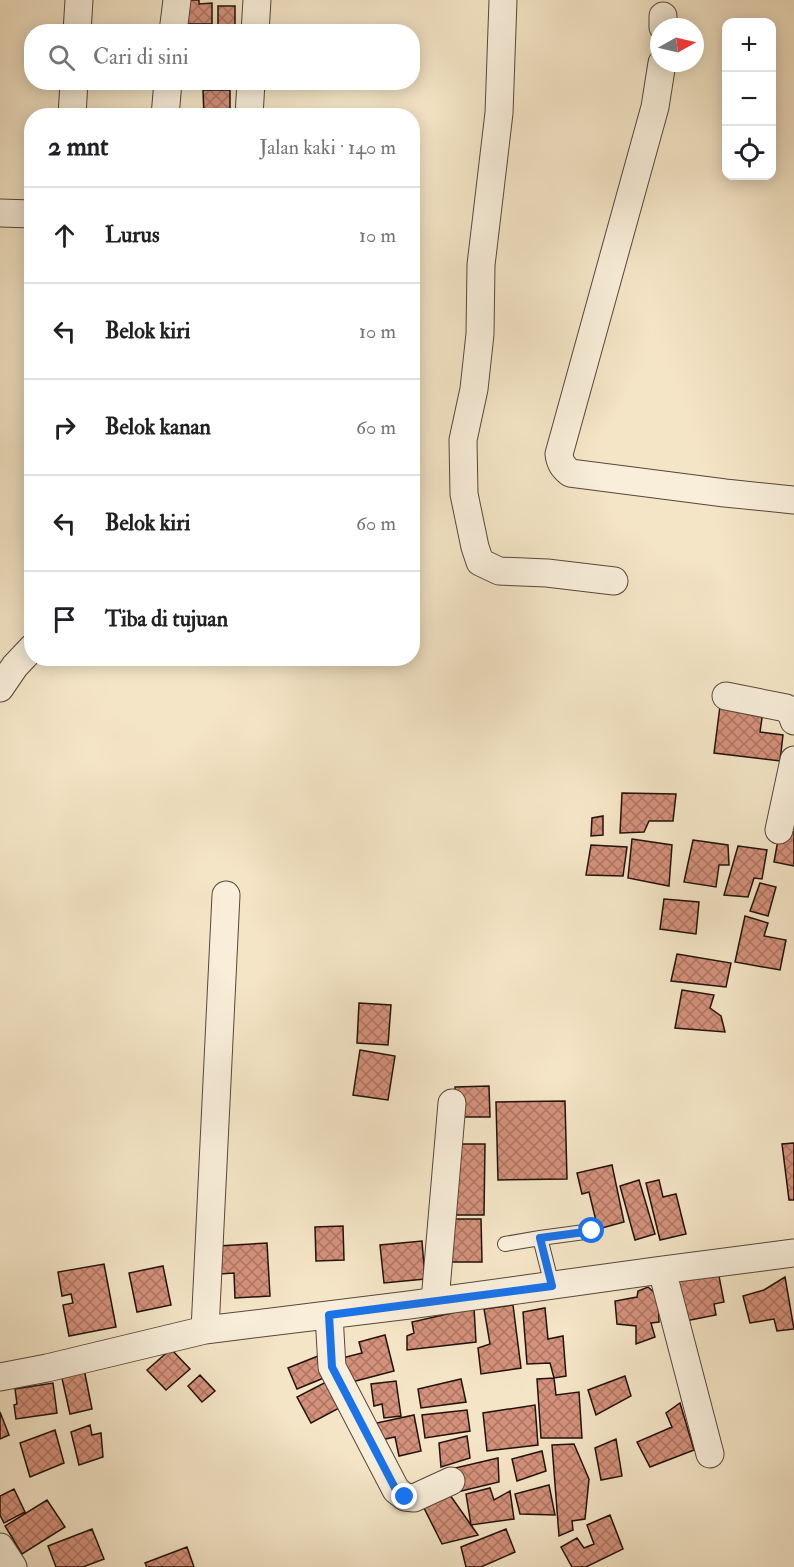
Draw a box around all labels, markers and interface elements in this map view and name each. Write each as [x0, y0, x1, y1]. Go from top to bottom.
north arrow [650, 18, 704, 72]
map controls [722, 18, 776, 180]
button: + [722, 18, 776, 72]
search box [24, 24, 420, 90]
icon: search [45, 41, 78, 74]
text: Cari di sini [93, 43, 189, 71]
button: − [722, 72, 776, 126]
button: locate [722, 126, 776, 180]
text: 2 mnt [48, 131, 109, 163]
text: Jalan kaki · 140 m [259, 135, 396, 160]
icon: ahead [48, 219, 81, 252]
text: Lurus [105, 221, 159, 249]
text: 10 m [359, 223, 396, 248]
icon: left [48, 315, 81, 348]
text: Belok kiri [105, 317, 190, 345]
text: 10 m [359, 319, 396, 344]
icon: right [48, 411, 81, 444]
text: Belok kanan [105, 413, 211, 441]
text: 60 m [356, 415, 396, 440]
icon: left [48, 507, 81, 540]
text: Belok kiri [105, 509, 190, 537]
text: 60 m [356, 511, 396, 536]
icon: arrive [48, 603, 81, 636]
text: Tiba di tujuan [105, 605, 228, 633]
route start [578, 1217, 604, 1243]
route end [391, 1483, 417, 1509]

